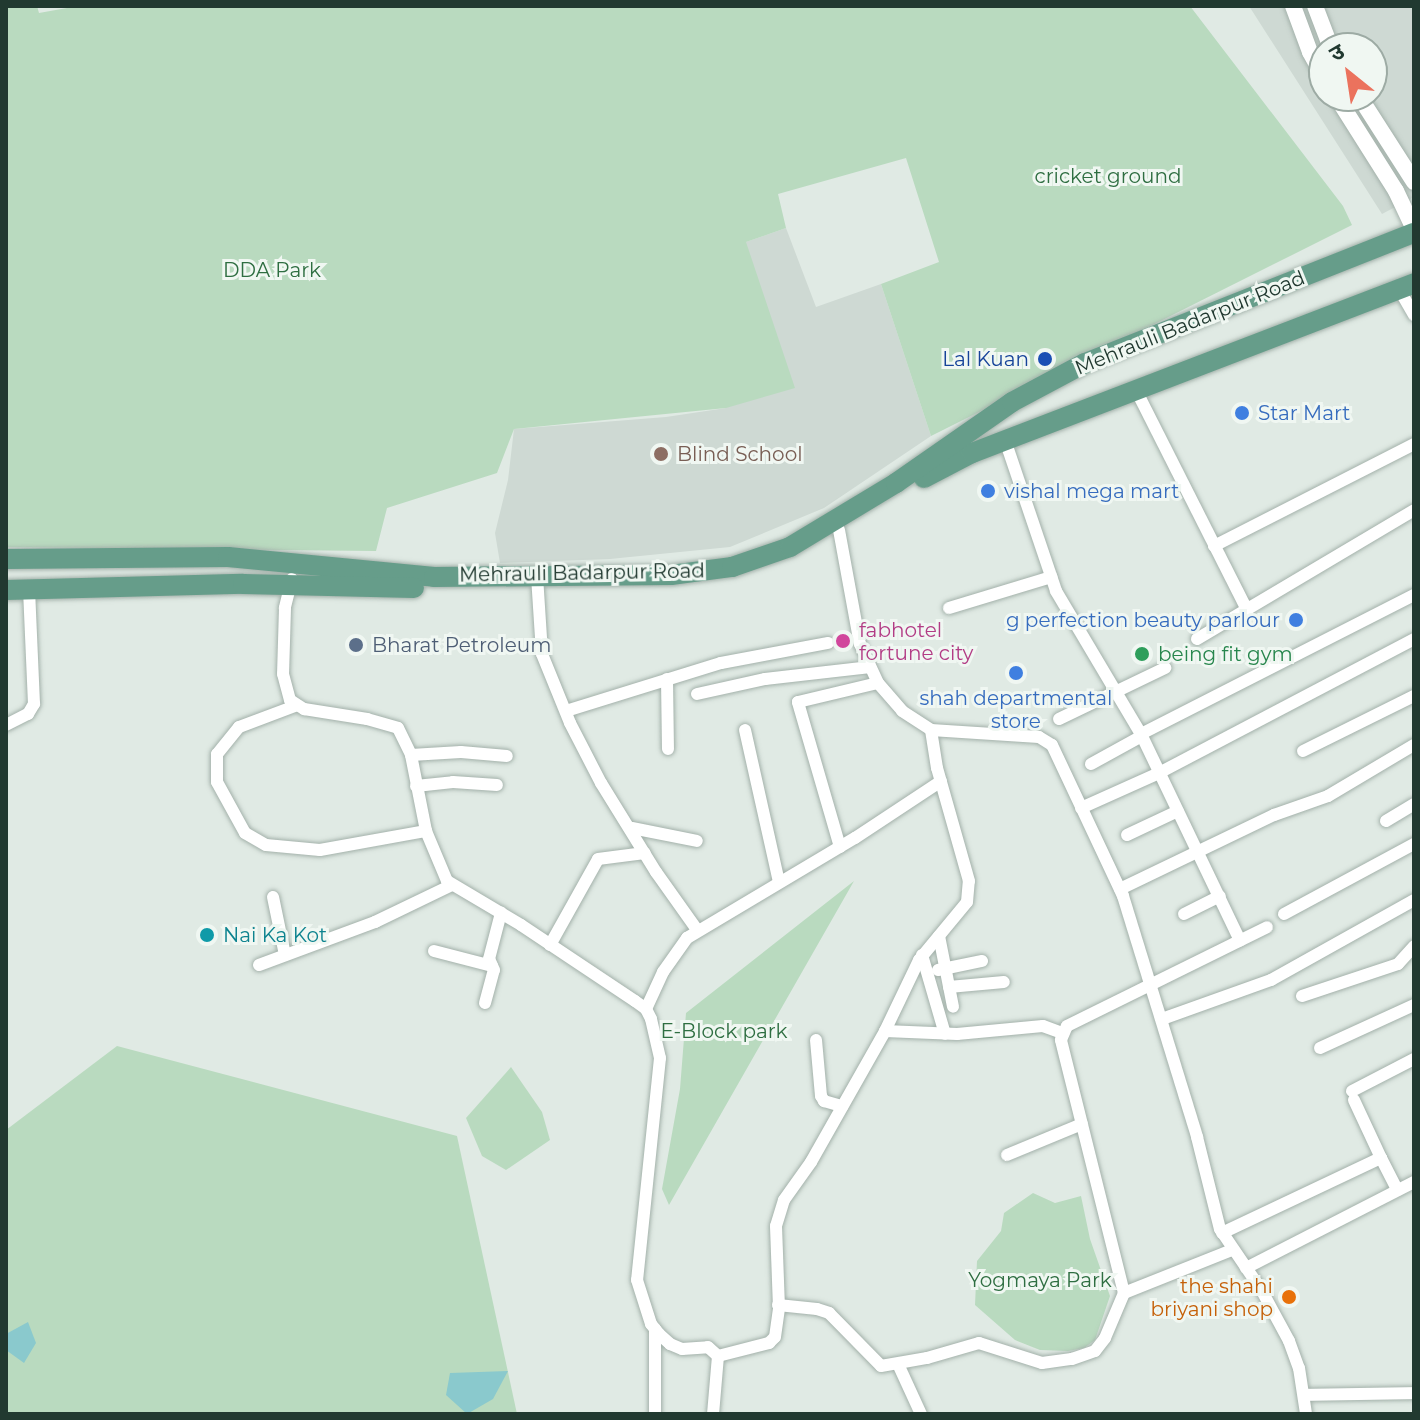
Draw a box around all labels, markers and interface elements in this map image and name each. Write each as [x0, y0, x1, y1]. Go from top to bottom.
north arrow [1308, 32, 1388, 112]
text: उ [1324, 38, 1349, 67]
park label: cricket ground [1034, 164, 1182, 188]
park label: DDA Park [223, 258, 321, 282]
street label: Mehrauli Badarpur Road [1072, 266, 1308, 380]
place label: Lal Kuan [942, 347, 1029, 371]
marker: Lal Kuan [1036, 350, 1054, 368]
place label: Star Mart [1258, 401, 1350, 425]
marker: Star Mart [1233, 404, 1251, 422]
place label: Blind School [677, 442, 803, 466]
marker: Blind School [652, 445, 670, 463]
place label: vishal mega mart [1004, 479, 1179, 503]
marker: vishal mega mart [979, 482, 997, 500]
street label: Mehrauli Badarpur Road [459, 559, 705, 587]
place label: g perfection beauty parlour [1006, 608, 1280, 632]
marker: g perfection beauty parlour [1287, 611, 1305, 629]
place label: fabhotel fortune city [859, 618, 973, 665]
marker: fabhotel fortune city [834, 632, 852, 650]
place label: Bharat Petroleum [372, 633, 551, 657]
marker: Bharat Petroleum [347, 636, 365, 654]
place label: being fit gym [1158, 642, 1293, 666]
marker: being fit gym [1133, 645, 1151, 663]
marker: shah departmental store [1007, 664, 1025, 682]
place label: shah departmental store [920, 686, 1112, 733]
place label: Nai Ka Kot [223, 923, 327, 947]
marker: Nai Ka Kot [198, 926, 216, 944]
park label: E-Block park [660, 1019, 788, 1043]
park label: Yogmaya Park [968, 1268, 1112, 1292]
place label: the shahi briyani shop [1151, 1274, 1273, 1321]
marker: the shahi briyani shop [1280, 1288, 1298, 1306]

